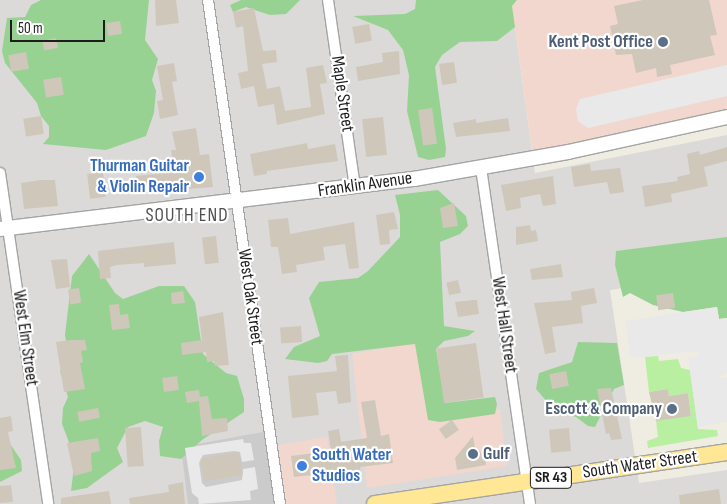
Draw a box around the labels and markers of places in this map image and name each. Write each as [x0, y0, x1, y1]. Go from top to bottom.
place label: Kent Post Office [549, 31, 653, 53]
marker: Kent Post Office [657, 36, 669, 48]
place label: Thurman Guitar & Violin Repair [90, 156, 189, 198]
marker: Thurman Guitar & Violin Repair [193, 171, 205, 183]
place label: Escott & Company [545, 398, 662, 420]
marker: Escott & Company [666, 403, 678, 415]
place label: Gulf [483, 443, 510, 465]
place label: South Water Studios [312, 445, 391, 488]
marker: Gulf [467, 448, 479, 460]
marker: South Water Studios [296, 460, 308, 472]

